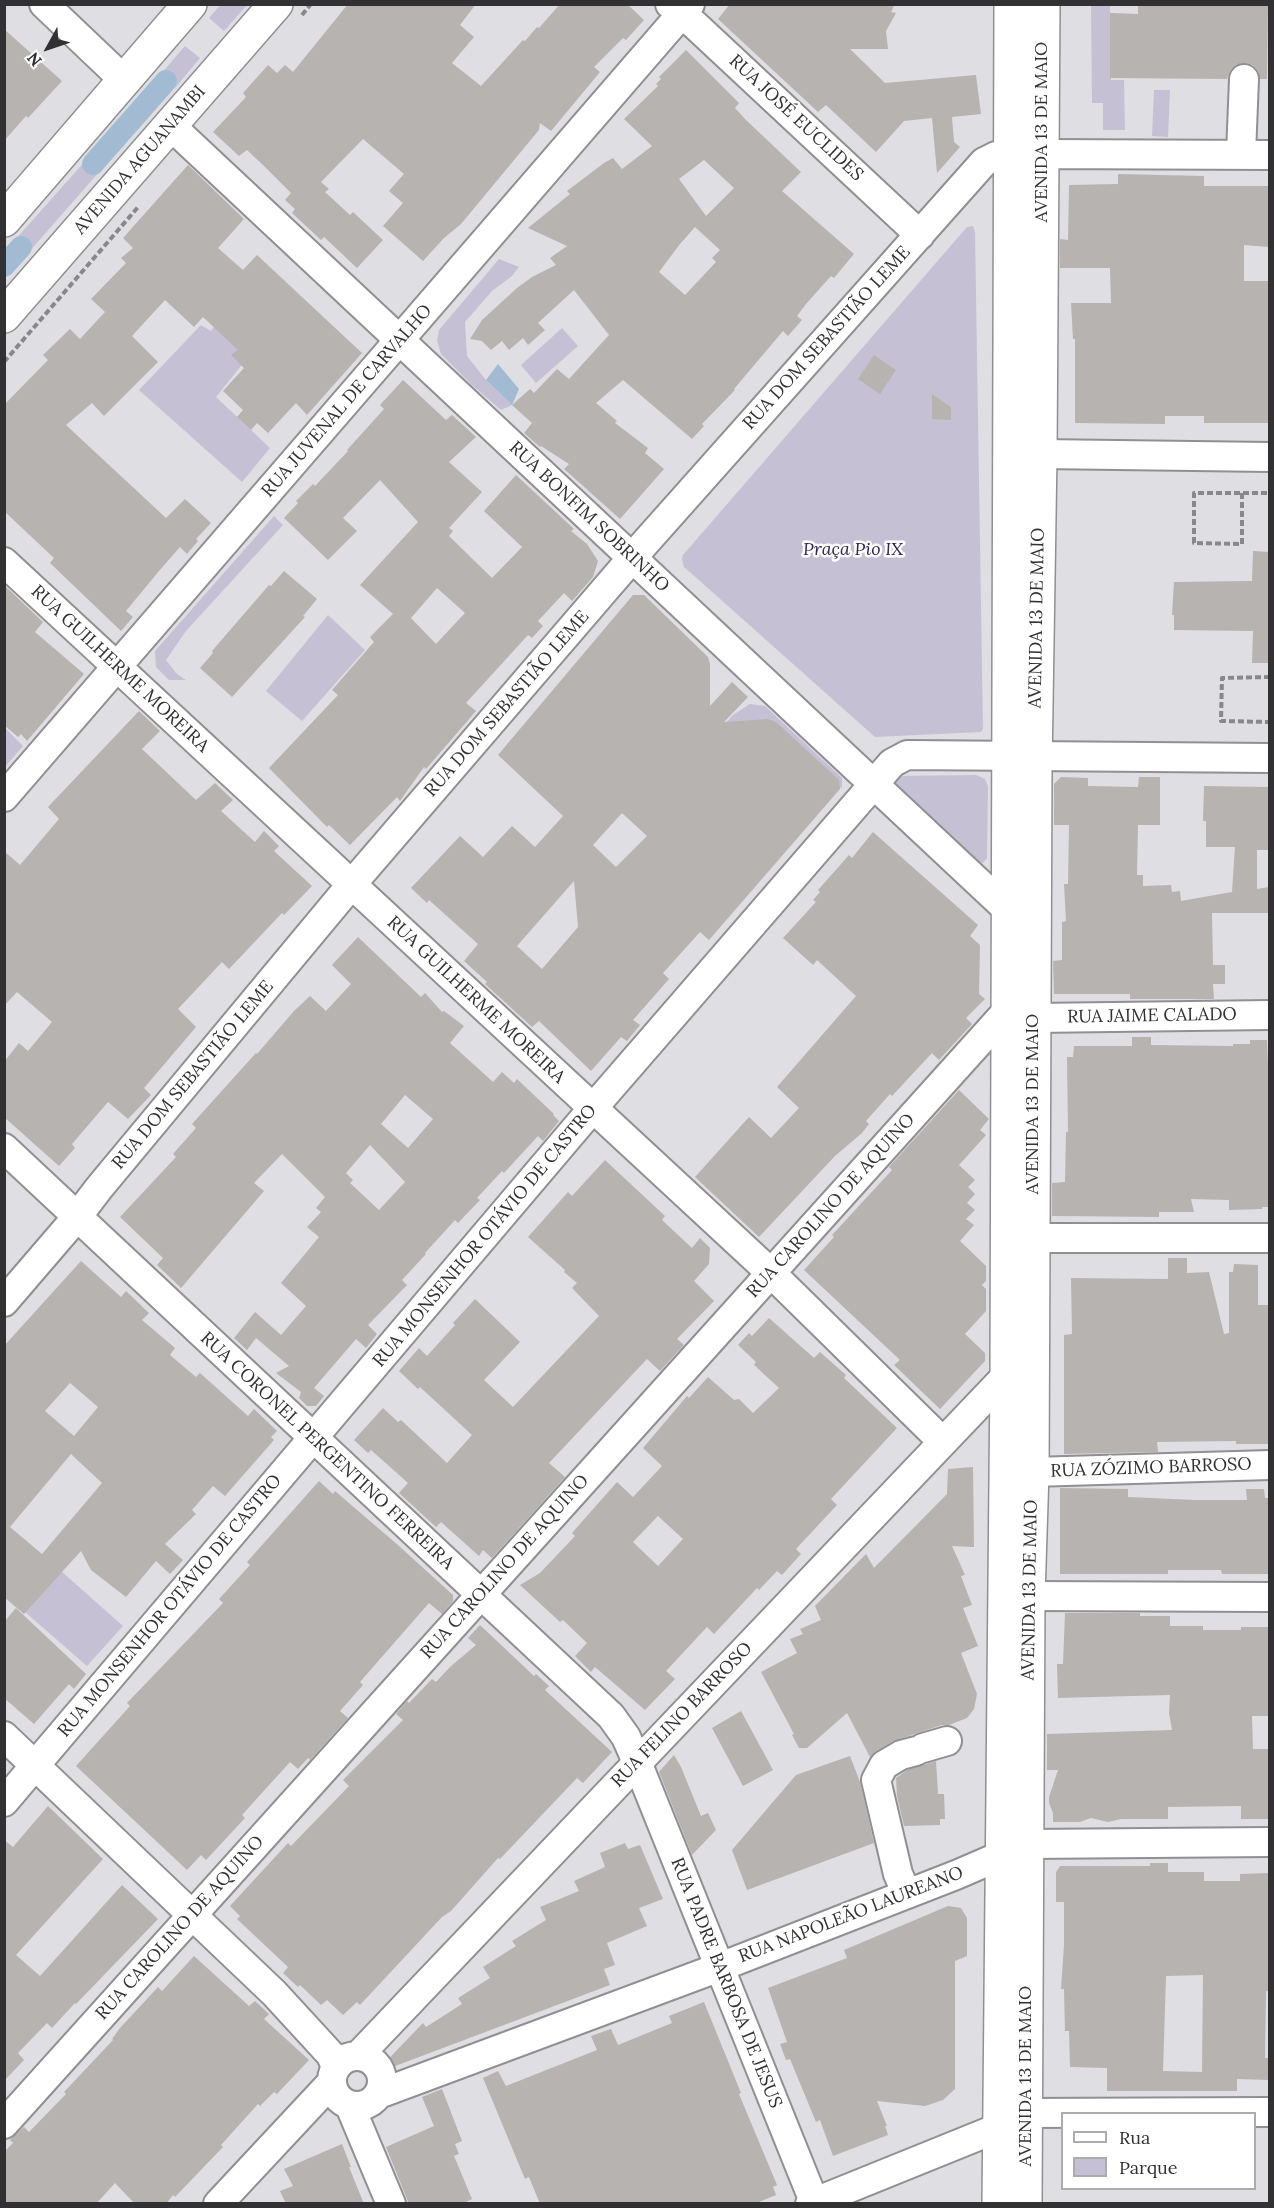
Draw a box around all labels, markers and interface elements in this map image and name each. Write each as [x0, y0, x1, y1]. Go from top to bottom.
north arrow [18, 18, 78, 78]
street label: AVENIDA 13 DE MAIO [1031, 42, 1053, 222]
text: N [23, 48, 46, 71]
street label: RUA JOSÉ EUCLIDES [724, 50, 868, 186]
street label: AVENIDA AGUANAMBI [69, 81, 211, 239]
street label: RUA DOM SEBASTIÃO LEME [739, 242, 915, 434]
street label: RUA JUVENAL DE CARVALHO [257, 300, 437, 502]
street label: RUA BONFIM SOBRINHO [504, 437, 674, 597]
street label: AVENIDA 13 DE MAIO [1025, 527, 1049, 709]
park label: Praça Pio IX [803, 539, 903, 561]
street label: RUA GUILHERME MOREIRA [27, 581, 213, 757]
street label: RUA DOM SEBASTIÃO LEME [420, 606, 594, 802]
street label: RUA GUILHERME MOREIRA [383, 912, 569, 1088]
street label: RUA DOM SEBASTIÃO LEME [108, 976, 278, 1174]
street label: RUA JAIME CALADO [1067, 1004, 1237, 1028]
street label: AVENIDA 13 DE MAIO [1022, 1014, 1044, 1194]
street label: RUA MONSENHOR OTÁVIO DE CASTRO [369, 1100, 601, 1372]
street label: RUA CAROLINO DE AQUINO [742, 1109, 920, 1303]
street label: RUA CORONEL PERGENTINO FERREIRA [196, 1328, 458, 1574]
street label: RUA ZÓZIMO BARROSO [1050, 1454, 1252, 1482]
street label: RUA MONSENHOR OTÁVIO DE CASTRO [54, 1470, 286, 1742]
street label: RUA CAROLINO DE AQUINO [416, 1470, 594, 1664]
street label: AVENIDA 13 DE MAIO [1018, 1499, 1042, 1681]
street label: RUA FELINO BARROSO [607, 1638, 757, 1792]
street label: RUA CAROLINO DE AQUINO [91, 1831, 269, 2025]
street label: RUA PADRE BARBOSA DE JESUS [666, 1855, 786, 2111]
street label: RUA NAPOLEÃO LAUREANO [736, 1862, 966, 1968]
street label: AVENIDA 13 DE MAIO [1015, 1986, 1037, 2166]
legend [1061, 2112, 1256, 2190]
text: Rua [1119, 2126, 1150, 2149]
text: Parque [1119, 2156, 1178, 2179]

